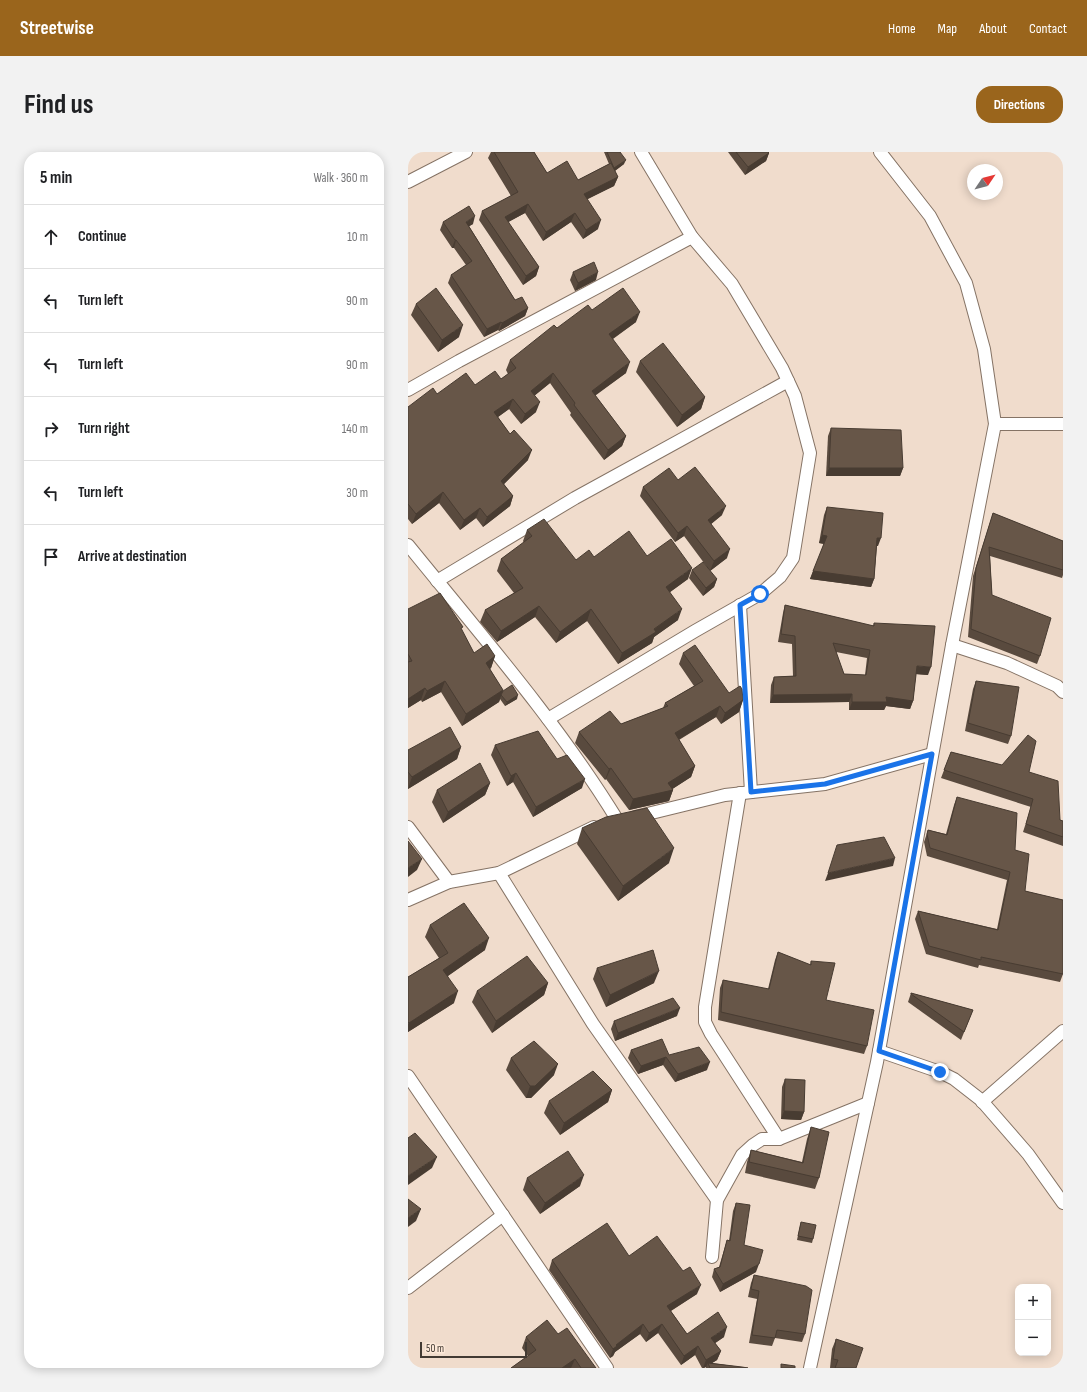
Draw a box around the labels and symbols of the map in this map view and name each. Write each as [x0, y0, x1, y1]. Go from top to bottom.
north arrow [967, 164, 1003, 200]
route start [751, 585, 769, 603]
route end [931, 1063, 949, 1081]
scale bar [420, 1340, 527, 1359]

